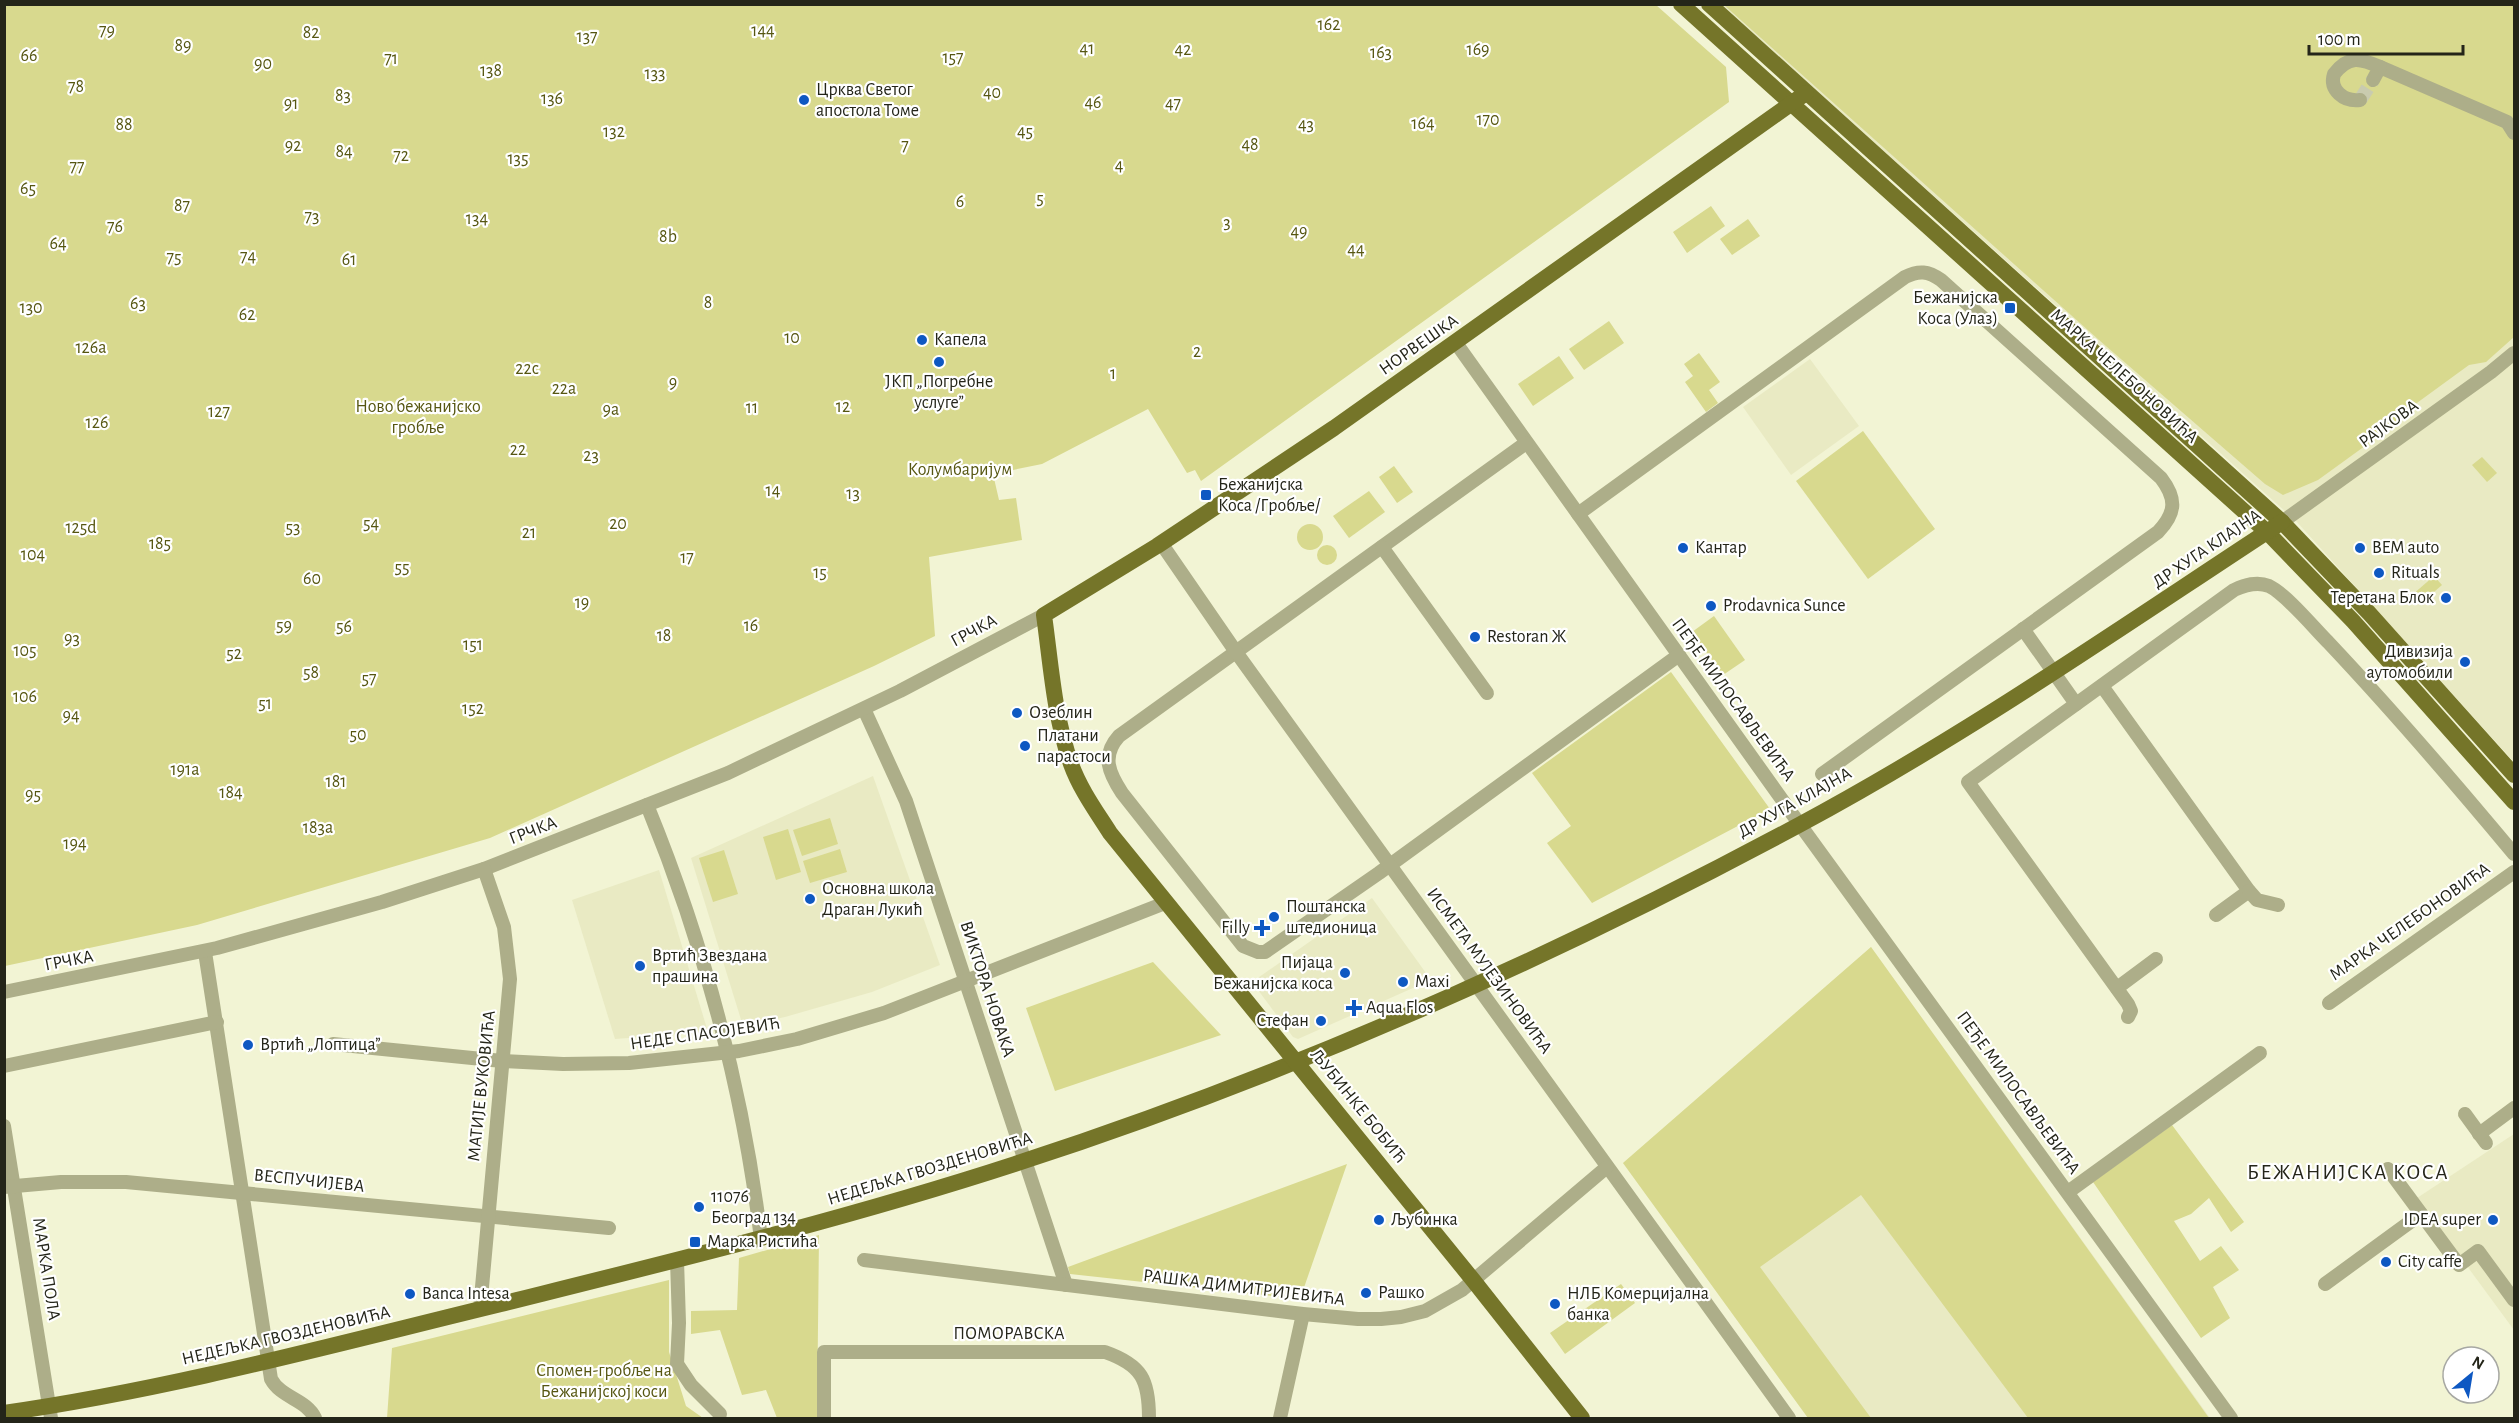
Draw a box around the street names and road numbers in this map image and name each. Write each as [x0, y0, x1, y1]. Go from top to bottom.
street label: МАРКА ЧЕЛЕБОНОВИЋА [2047, 305, 2201, 447]
street label: НОРВЕШКА [1376, 311, 1462, 379]
street label: РАЈКОВА [2356, 396, 2422, 451]
street label: ДР ХУГА КЛАЈНА [2150, 506, 2265, 592]
street label: ГРЧКА [948, 611, 1000, 651]
street label: ПЕЂЕ МИЛОСАВЉЕВИЋА [1668, 615, 1798, 785]
street label: ДР ХУГА КЛАЈНА [1735, 764, 1855, 842]
street label: ГРЧКА [507, 814, 560, 848]
street label: МАРКА ЧЕЛЕБОНОВИЋА [2326, 860, 2494, 984]
street label: ИСМЕТА МУЈЕЗИНОВИЋА [1423, 885, 1555, 1057]
street label: ВИКТОРА НОВАКА [957, 919, 1018, 1060]
street label: ГРЧКА [43, 947, 95, 975]
street label: ПЕЂЕ МИЛОСАВЉЕВИЋА [1953, 1008, 2083, 1178]
street label: МАТИЈЕ ВУКОВИЋА [465, 1009, 499, 1162]
street label: НЕДЕ СПАСОЈЕВИЋ [629, 1015, 781, 1053]
street label: ЉУБИНКЕ БОБИЋ [1307, 1046, 1409, 1166]
street label: НЕДЕЉКА ГВОЗДЕНОВИЋА [825, 1129, 1035, 1209]
street label: ВЕСПУЧИЈЕВА [253, 1166, 366, 1196]
street label: МАРКА ПОЛА [29, 1216, 63, 1322]
street label: РАШКА ДИМИТРИЈЕВИЋА [1142, 1267, 1346, 1309]
street label: НЕДЕЉКА ГВОЗДЕНОВИЋА [180, 1303, 392, 1369]
street label: ПОМОРАВСКА [953, 1325, 1065, 1343]

